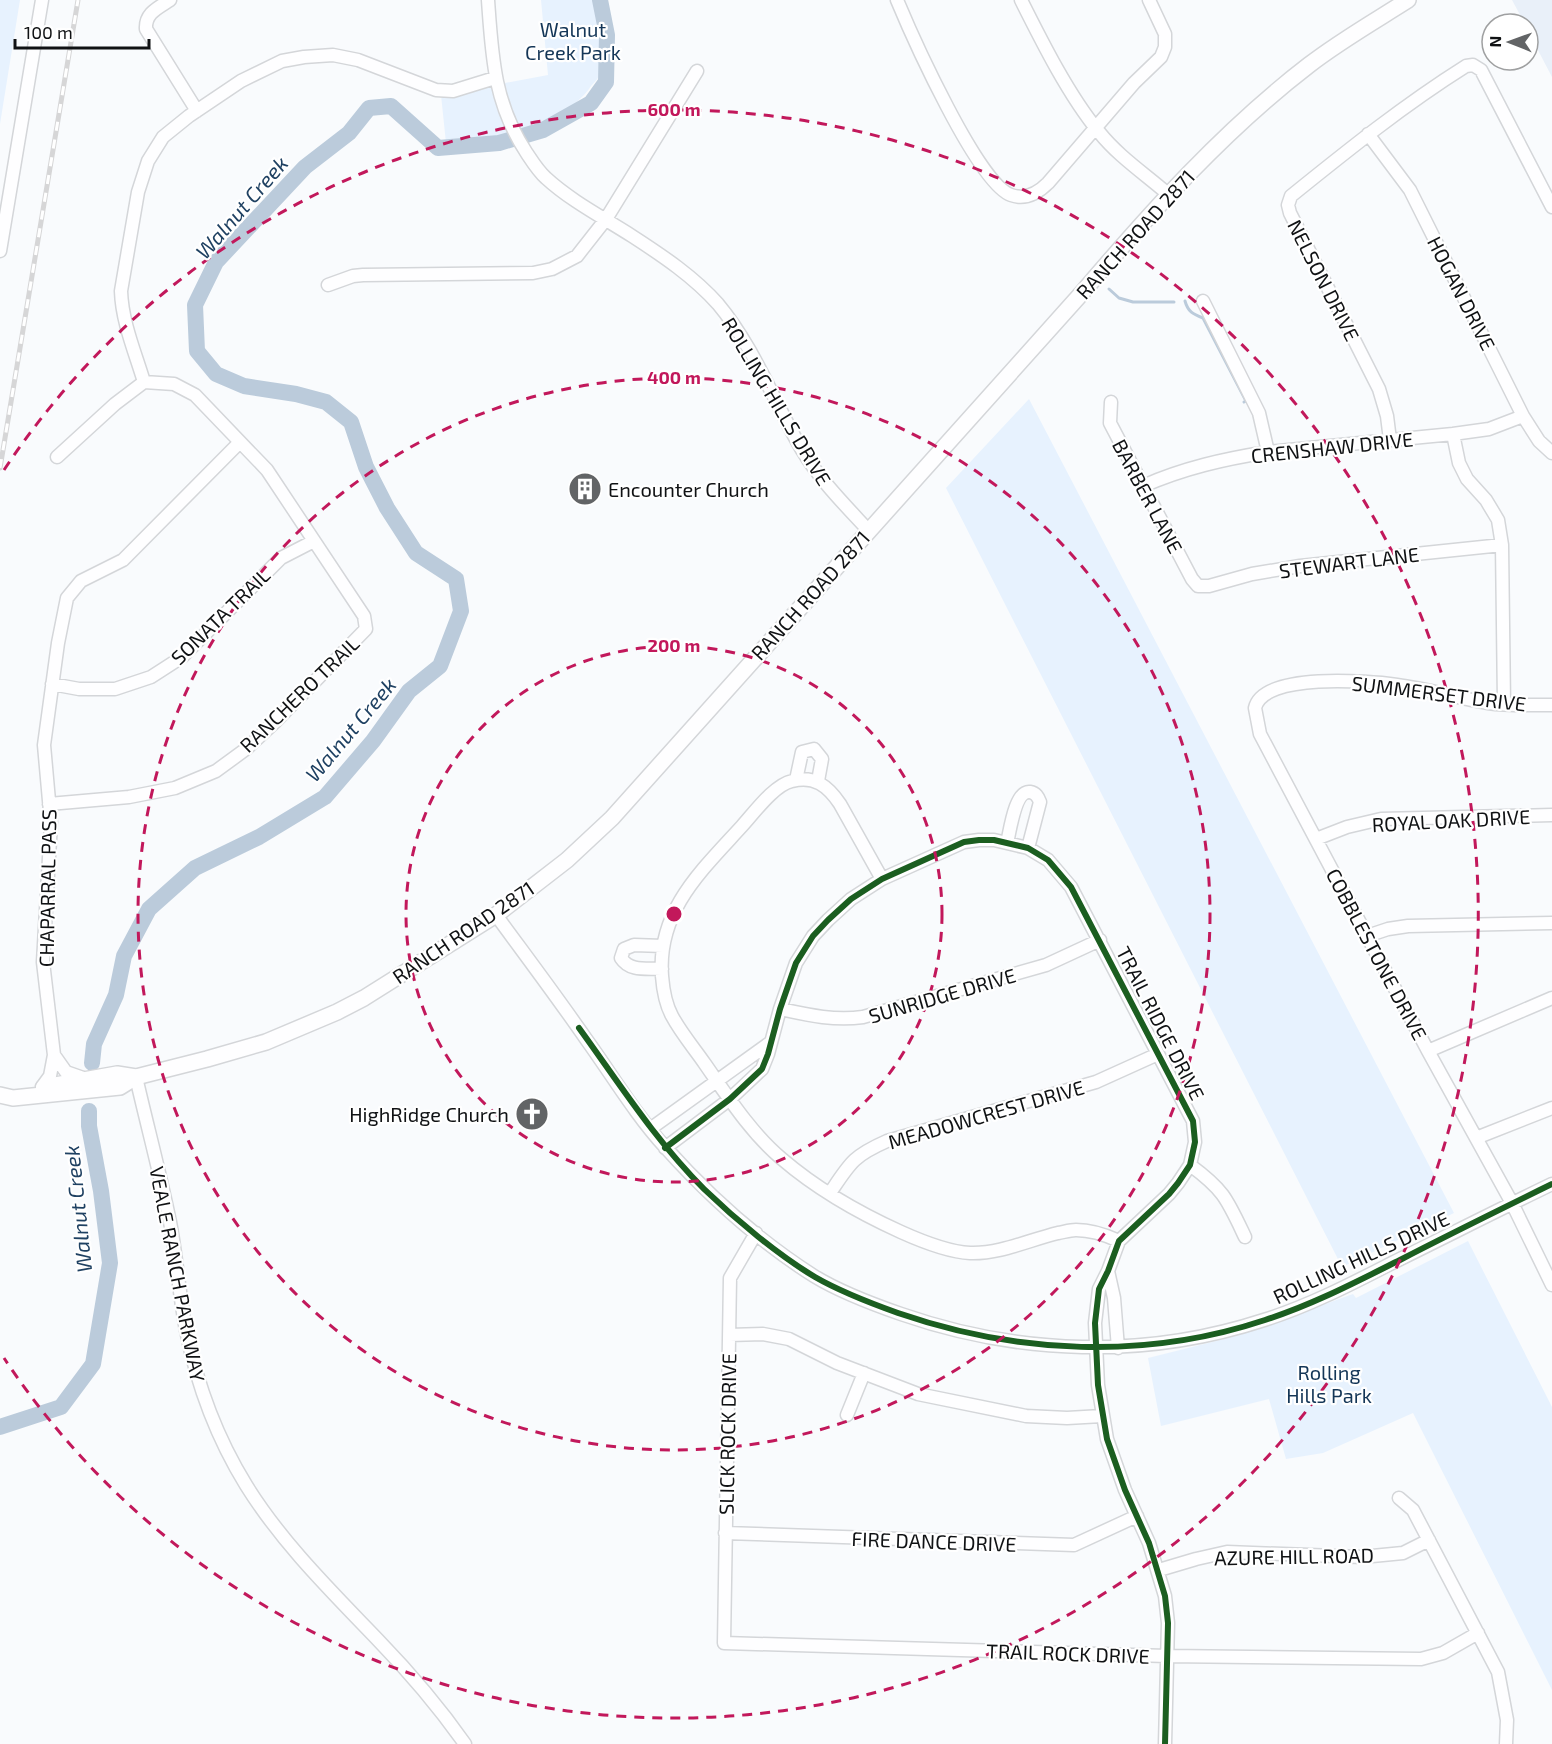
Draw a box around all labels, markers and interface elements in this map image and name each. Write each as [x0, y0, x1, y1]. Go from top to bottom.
scale bar [15, 12, 148, 50]
north arrow [1480, 12, 1540, 72]
park label: Walnut Creek Park [525, 17, 621, 64]
text: 100 m [24, 21, 73, 43]
text: N [1485, 36, 1504, 48]
text: 600 m [647, 98, 701, 120]
water label: Walnut Creek [190, 151, 292, 263]
street label: RANCH ROAD 2871 [1071, 164, 1199, 304]
street label: NELSON DRIVE [1283, 215, 1365, 345]
street label: HOGAN DRIVE [1423, 232, 1501, 354]
street label: ROLLING HILLS DRIVE [717, 313, 837, 489]
text: 400 m [647, 366, 701, 388]
street label: CRENSHAW DRIVE [1250, 427, 1414, 467]
street label: BARBER LANE [1108, 435, 1188, 557]
building icon: Encounter Church [567, 471, 603, 507]
place label: Encounter Church [608, 477, 769, 501]
street label: RANCH ROAD 2871 [746, 525, 874, 665]
street label: STEWART LANE [1278, 542, 1420, 582]
street label: SONATA TRAIL [166, 563, 274, 669]
street label: RANCHERO TRAIL [234, 631, 364, 757]
text: 200 m [648, 634, 700, 656]
street label: SUMMERSET DRIVE [1350, 670, 1528, 716]
water label: Walnut Creek [299, 672, 401, 786]
street label: ROYAL OAK DRIVE [1371, 804, 1531, 836]
street label: CHAPARRAL PASS [34, 809, 60, 967]
street label: COBBLESTONE DRIVE [1322, 864, 1432, 1044]
street label: RANCH ROAD 2871 [388, 876, 538, 988]
centre of rings [664, 904, 684, 924]
street label: TRAIL RIDGE DRIVE [1112, 942, 1210, 1104]
street label: SUNRIDGE DRIVE [866, 963, 1018, 1027]
street label: MEADOWCREST DRIVE [885, 1075, 1087, 1153]
church icon: HighRidge Church [514, 1096, 550, 1132]
place label: HighRidge Church [349, 1102, 509, 1126]
water label: Walnut Creek [58, 1144, 96, 1274]
street label: VEALE RANCH PARKWAY [145, 1164, 211, 1384]
street label: ROLLING HILLS DRIVE [1269, 1206, 1453, 1308]
street label: SLICK ROCK DRIVE [714, 1353, 740, 1515]
park label: Rolling Hills Park [1286, 1360, 1372, 1407]
street label: FIRE DANCE DRIVE [851, 1526, 1017, 1556]
street label: AZURE HILL ROAD [1214, 1543, 1374, 1569]
street label: TRAIL ROCK DRIVE [986, 1638, 1150, 1668]

